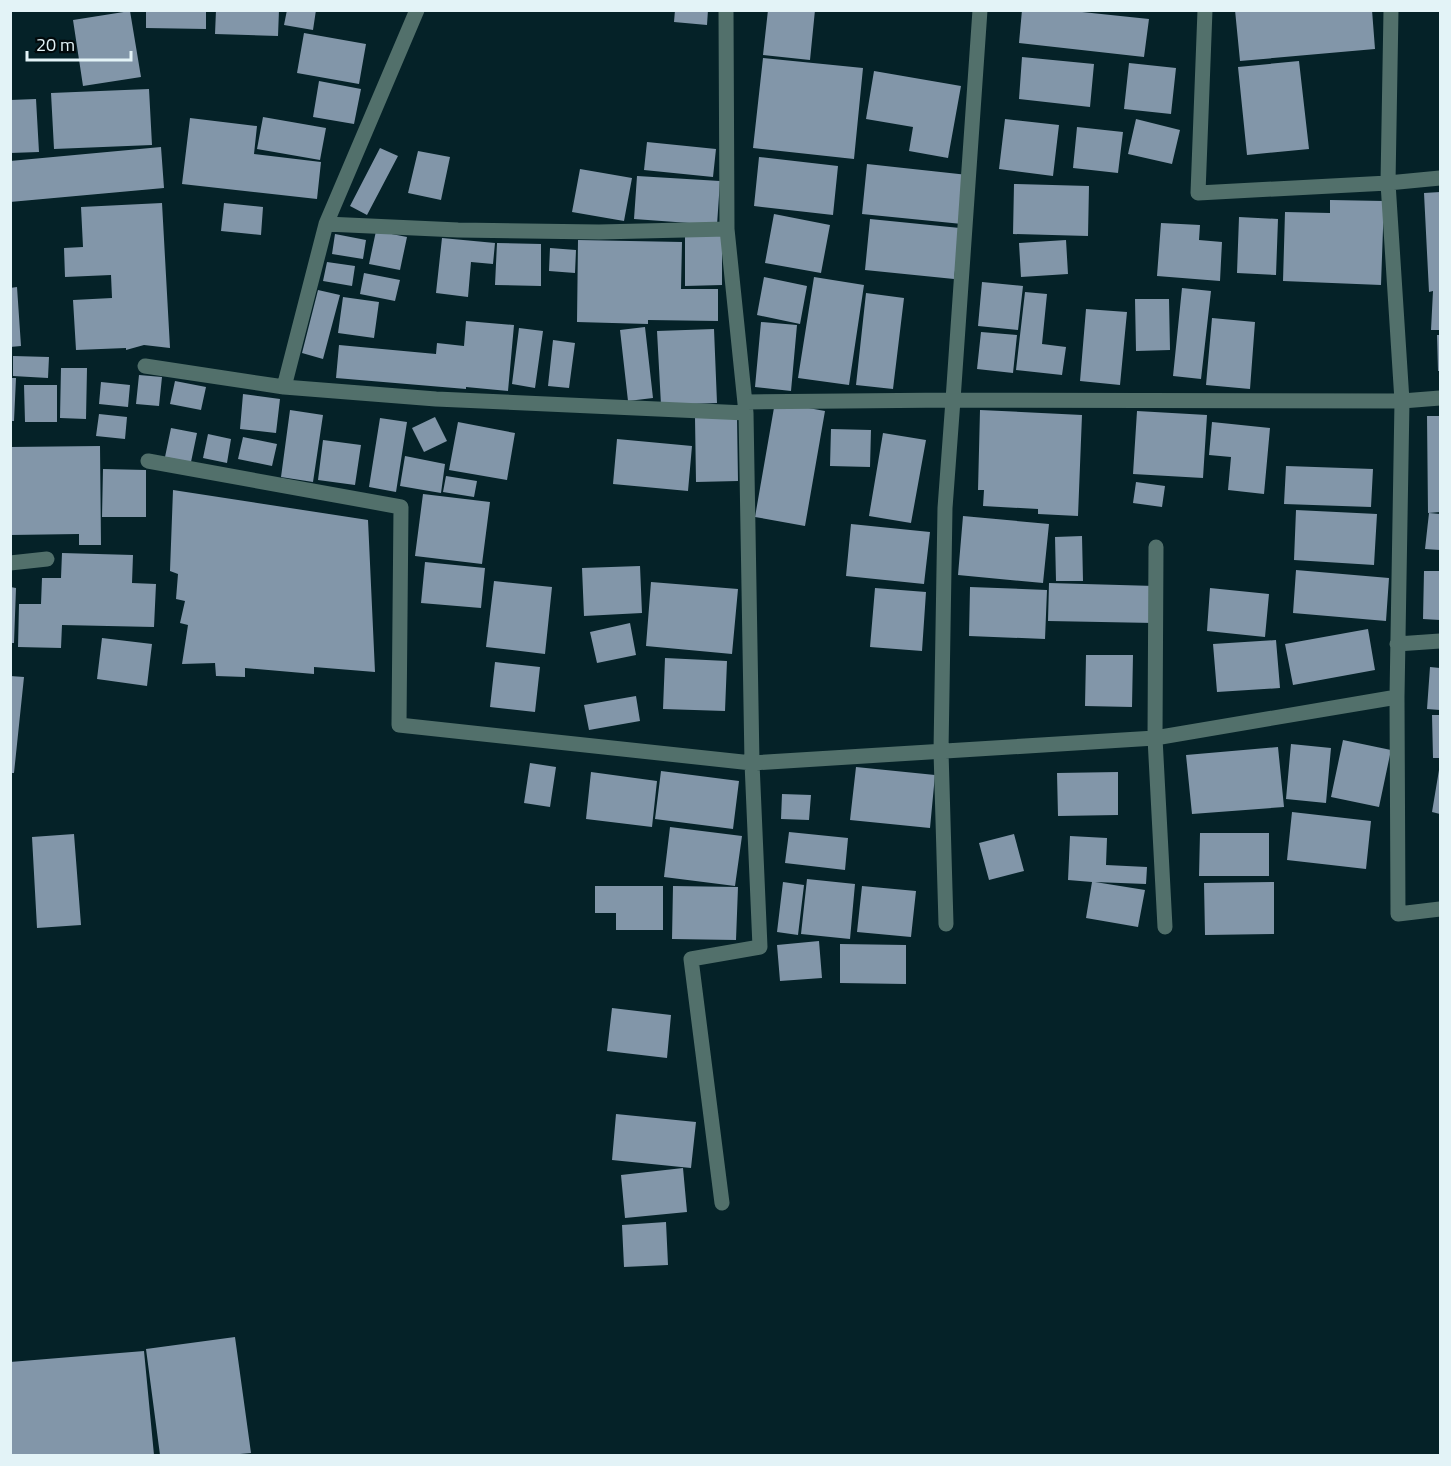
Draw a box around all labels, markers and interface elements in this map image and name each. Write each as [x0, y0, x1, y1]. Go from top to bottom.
scale bar [27, 24, 130, 62]
text: 20 m [36, 31, 75, 58]

